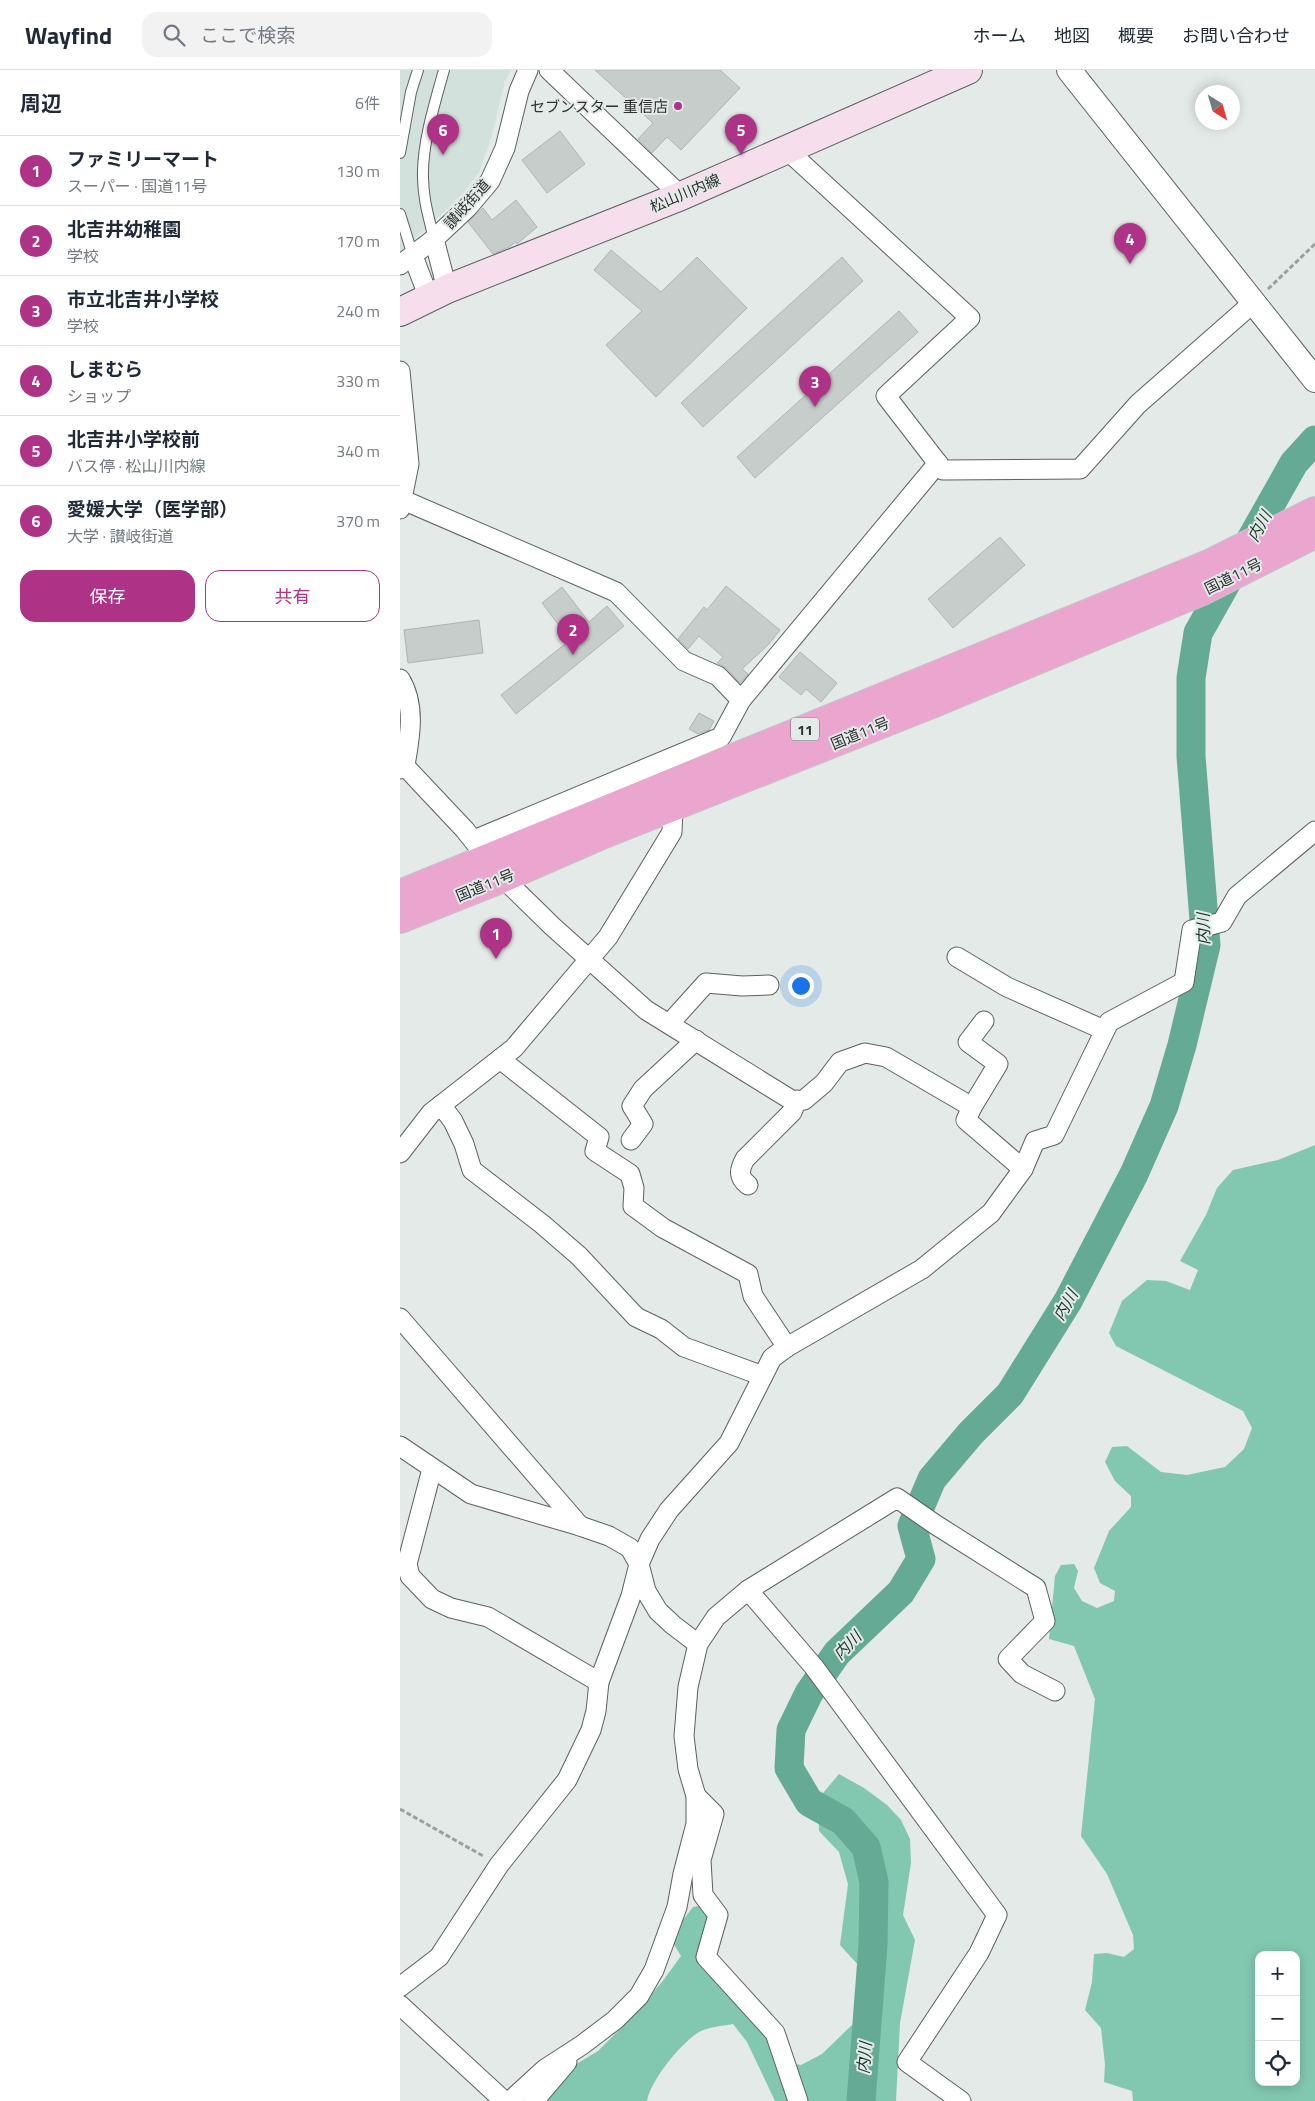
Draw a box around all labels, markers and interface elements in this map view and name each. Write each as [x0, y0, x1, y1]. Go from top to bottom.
search box [142, 12, 492, 57]
text: Wayfind [25, 17, 112, 53]
text: ここで検索 [200, 20, 295, 49]
icon: search [160, 21, 188, 49]
text: ホーム [973, 22, 1026, 49]
text: 地図 [1054, 22, 1090, 49]
text: 概要 [1118, 22, 1154, 49]
text: お問い合わせ [1182, 22, 1290, 49]
north arrow [1195, 85, 1240, 130]
text: 周辺 [20, 87, 62, 119]
text: 6件 [355, 91, 380, 115]
place label: セブンスター 重信店 [530, 95, 668, 118]
marker: セブンスター 重信店 [672, 100, 684, 112]
pin: 6 [427, 114, 459, 155]
pin: 5 [725, 114, 757, 155]
text: ファミリーマート [67, 144, 219, 173]
text: 1 [32, 159, 40, 183]
text: 130 m [336, 159, 380, 183]
street label: 松山川内線 [646, 168, 724, 218]
text: スーパー · 国道11号 [67, 174, 207, 198]
street label: 讃岐街道 [438, 174, 496, 234]
text: 北吉井幼稚園 [67, 214, 181, 243]
pin: 4 [1114, 223, 1146, 264]
text: 2 [32, 229, 40, 253]
text: 170 m [336, 229, 380, 253]
text: 学校 [67, 244, 99, 268]
text: 市立北吉井小学校 [67, 284, 219, 313]
text: 3 [32, 299, 40, 323]
text: 240 m [336, 299, 380, 323]
text: 学校 [67, 314, 99, 338]
text: しまむら [67, 354, 143, 383]
pin: 3 [799, 366, 831, 407]
text: 4 [32, 369, 40, 393]
text: 330 m [336, 369, 380, 393]
text: ショップ [67, 384, 131, 408]
text: 北吉井小学校前 [67, 424, 200, 453]
text: 5 [32, 439, 40, 463]
text: 340 m [336, 439, 380, 463]
text: バス停 · 松山川内線 [67, 454, 206, 478]
text: 愛媛大学（医学部） [67, 494, 238, 523]
water label: 内川 [1241, 504, 1278, 546]
text: 6 [32, 509, 40, 533]
text: 370 m [336, 509, 380, 533]
text: 大学 · 讃岐街道 [67, 524, 174, 548]
street label: 国道11号 [1200, 552, 1266, 600]
button: 保存 [20, 570, 195, 622]
button: 共有 [205, 570, 380, 622]
pin: 2 [557, 614, 589, 655]
street label: 国道11号 [827, 711, 893, 755]
road number: 11 [791, 718, 819, 741]
street label: 国道11号 [452, 863, 518, 907]
water label: 内川 [1191, 911, 1215, 945]
pin: 1 [480, 918, 512, 959]
your location [788, 973, 814, 999]
water label: 内川 [1047, 1283, 1084, 1325]
water label: 内川 [827, 1624, 868, 1665]
map controls [1255, 1951, 1300, 2086]
button: + [1255, 1951, 1300, 1996]
button: − [1255, 1996, 1300, 2041]
water label: 内川 [851, 2039, 878, 2075]
button: locate [1255, 2041, 1300, 2086]

